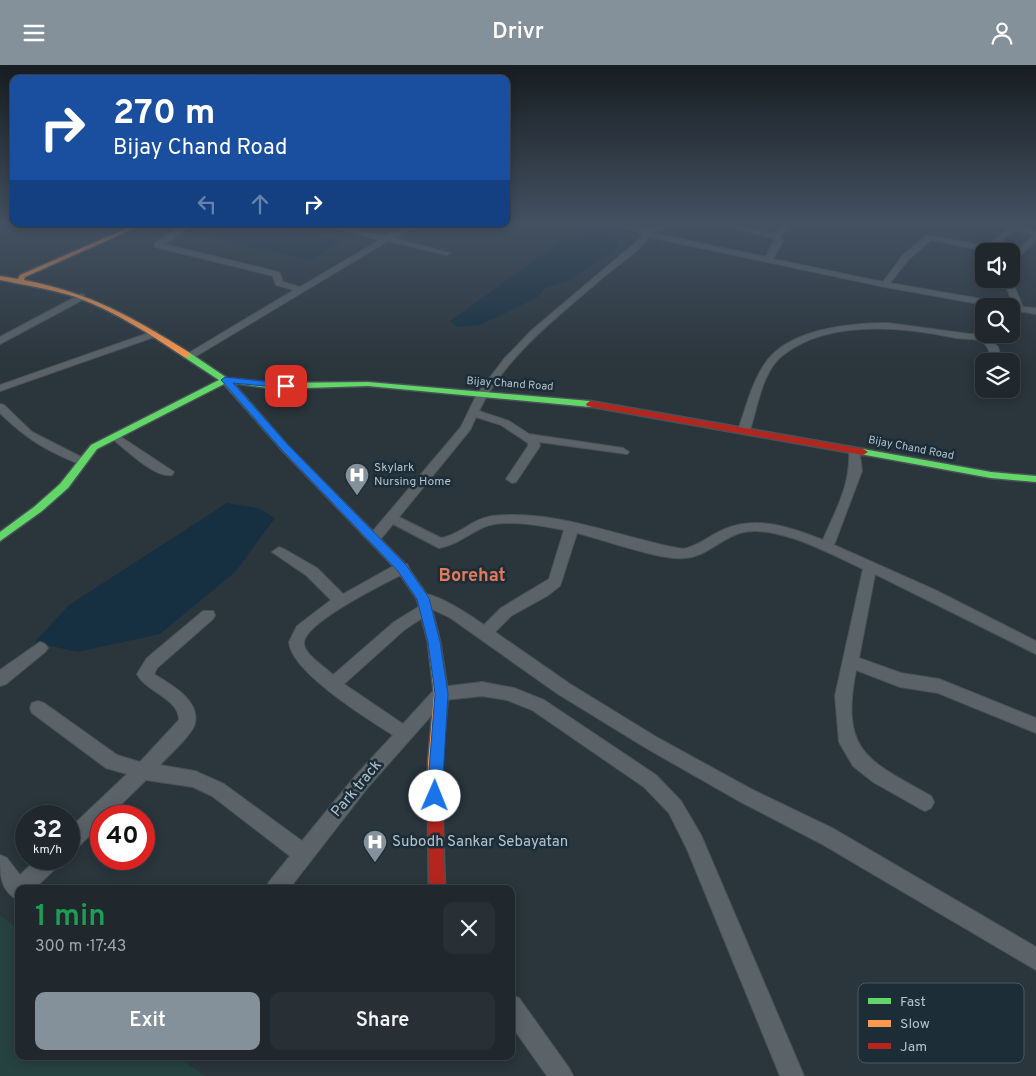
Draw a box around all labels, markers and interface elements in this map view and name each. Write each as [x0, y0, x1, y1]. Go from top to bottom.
icon: menu [20, 19, 48, 47]
text: Drivr [492, 19, 544, 46]
icon: person [988, 19, 1016, 47]
text: 270 m [113, 92, 215, 136]
icon: right [30, 95, 95, 160]
text: Bijay Chand Road [113, 135, 287, 162]
icon: left [193, 190, 221, 218]
icon: ahead [246, 190, 274, 218]
icon: right [299, 190, 327, 218]
map controls [975, 243, 1020, 398]
button: sound [975, 243, 1020, 288]
button: search [975, 298, 1020, 343]
button: layers [975, 353, 1020, 398]
pin [265, 365, 307, 407]
icon: arrive [272, 372, 300, 400]
street label: Bijay Chand Road [466, 374, 554, 394]
street label: Bijay Chand Road [867, 433, 955, 463]
place label: Skylark Nursing Home [374, 460, 451, 490]
hospital icon: Skylark Nursing Home [344, 462, 370, 496]
district label: Borehat [438, 565, 506, 588]
street label: Park track [328, 757, 386, 821]
position arrow [408, 769, 460, 821]
speed limit sign: 40 [90, 805, 155, 870]
text: 32 [33, 815, 62, 847]
hospital icon: Subodh Sankar Sebayatan [362, 829, 388, 863]
place label: Subodh Sankar Sebayatan [392, 833, 568, 852]
text: km/h [33, 842, 62, 858]
text: 1 min [35, 899, 106, 936]
button: close [443, 902, 495, 954]
text: 300 m · 17:43 [35, 937, 127, 957]
legend [858, 983, 1024, 1063]
button: Exit [35, 992, 260, 1050]
button: Share [270, 992, 495, 1050]
text: Fast [900, 994, 926, 1011]
text: Slow [900, 1016, 930, 1033]
text: Jam [900, 1039, 927, 1056]

